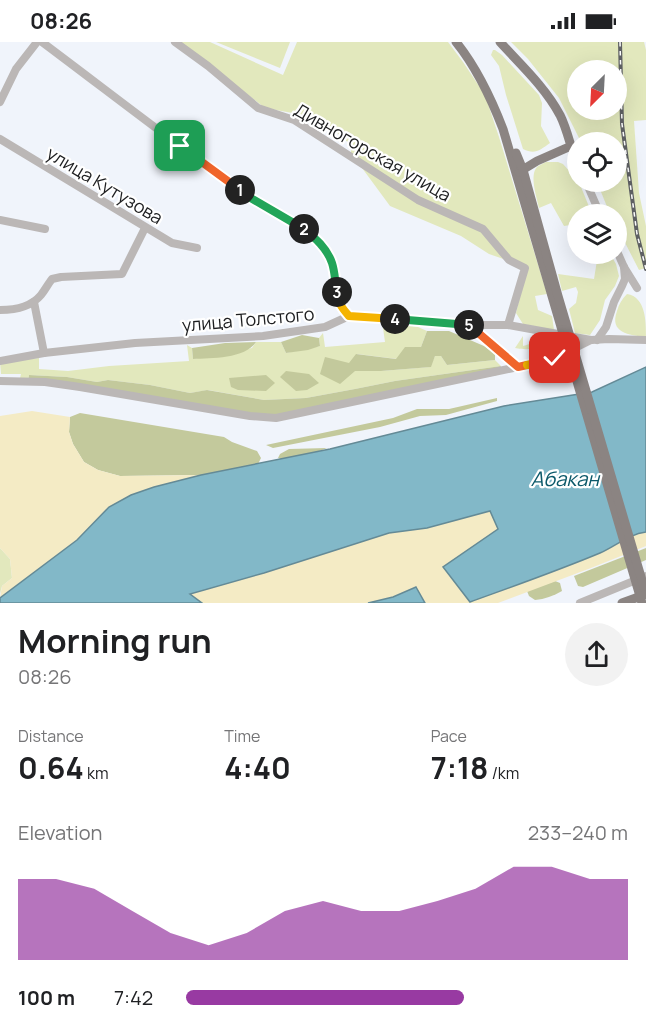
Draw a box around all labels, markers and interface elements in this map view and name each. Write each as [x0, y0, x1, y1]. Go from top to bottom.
text: 08:26 [30, 6, 92, 36]
north arrow [567, 60, 627, 120]
map controls [567, 60, 627, 264]
street label: Дивногорская улица [290, 97, 456, 207]
pin [154, 120, 205, 171]
icon: arrive [163, 129, 196, 162]
button: locate [567, 132, 627, 192]
street label: улица Кутузова [42, 141, 168, 229]
pin: 1 [225, 175, 255, 205]
text: 1 [236, 179, 244, 201]
button: layers [567, 204, 627, 264]
pin: 2 [289, 214, 319, 244]
text: 2 [299, 218, 309, 240]
pin: 3 [322, 277, 352, 307]
text: 3 [332, 281, 342, 303]
street label: улица Толстого [181, 301, 315, 337]
pin: 4 [380, 304, 410, 334]
text: 4 [390, 308, 400, 330]
pin: 5 [454, 310, 484, 340]
text: 5 [464, 314, 474, 336]
pin [529, 332, 580, 383]
icon: check [538, 341, 571, 374]
water label: Абакан [531, 465, 601, 492]
text: Morning run [18, 618, 212, 663]
button: share [565, 623, 628, 686]
text: 08:26 [18, 663, 72, 690]
text: Distance [18, 725, 84, 747]
text: Time [224, 725, 260, 747]
text: Pace [431, 725, 467, 747]
text: 0.64 [18, 747, 84, 788]
text: 4:40 [224, 747, 291, 788]
text: 7:18 [431, 747, 488, 788]
text: km [84, 762, 108, 784]
text: /km [488, 762, 519, 784]
text: Elevation [18, 819, 102, 846]
text: 233–240 m [528, 819, 628, 846]
text: 100 m [18, 984, 75, 1011]
text: 7:42 [114, 984, 153, 1011]

